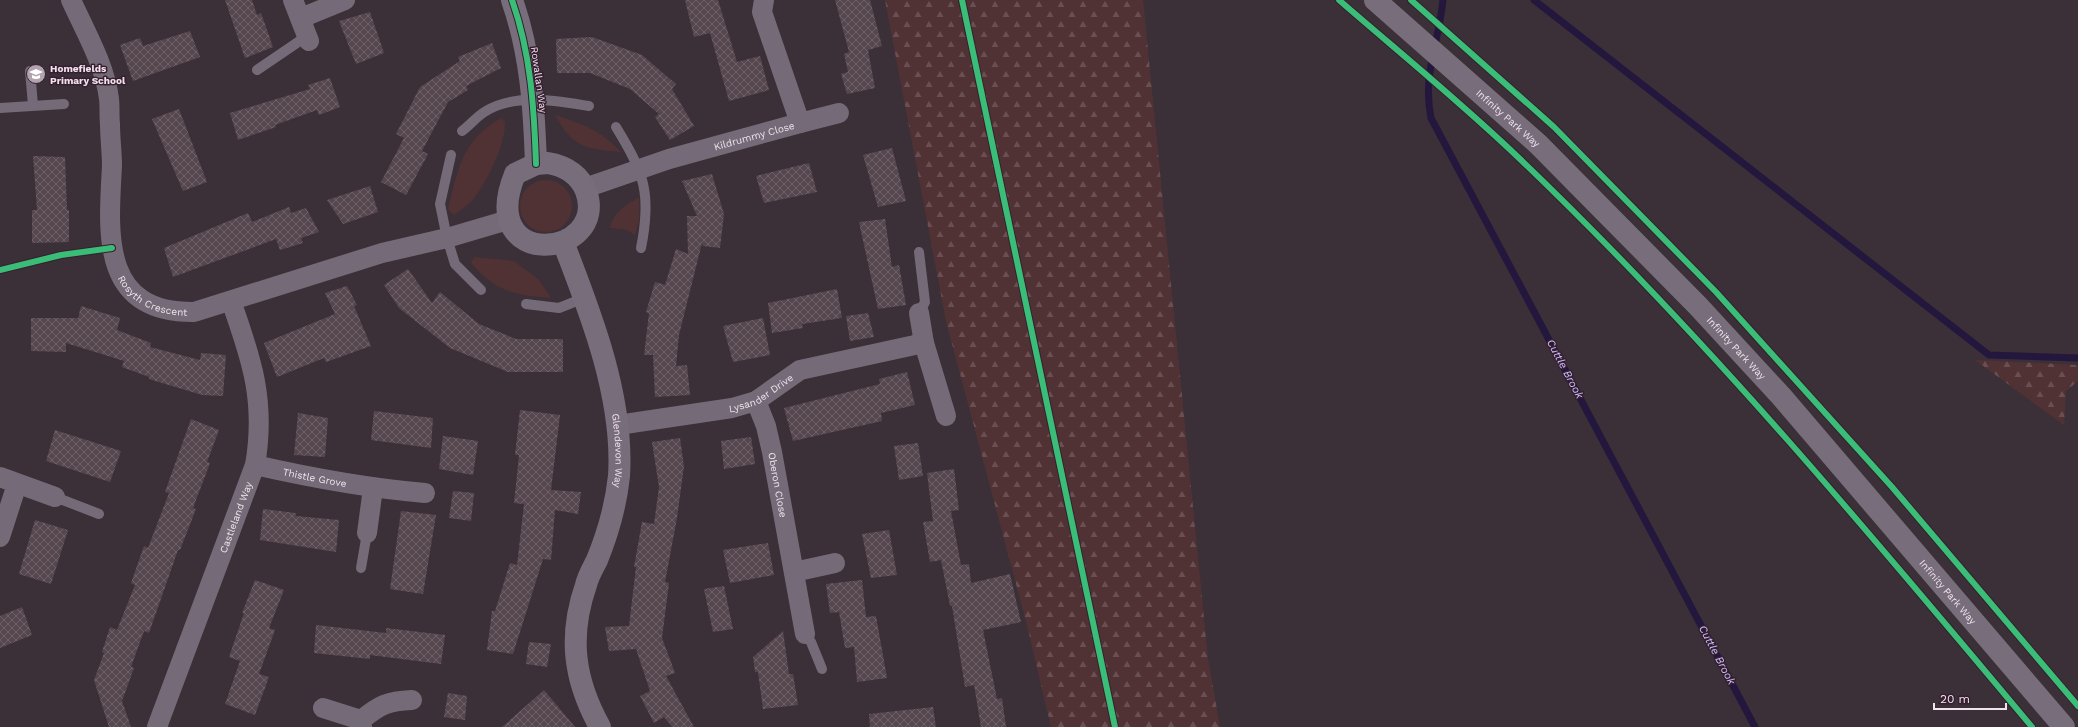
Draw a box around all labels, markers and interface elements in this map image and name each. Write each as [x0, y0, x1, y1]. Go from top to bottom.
street label: Rowallan Way [529, 46, 549, 115]
school or university icon: Homefields Primary School [25, 63, 47, 85]
place label: Homefields Primary School [50, 63, 126, 86]
street label: Infinity Park Way [1474, 87, 1543, 149]
street label: Kildrummy Close [712, 119, 796, 152]
street label: Rosyth Crescent [116, 273, 189, 317]
street label: Infinity Park Way [1705, 314, 1769, 382]
water label: Cuttle Brook [1544, 337, 1587, 402]
street label: Lysander Drive [728, 371, 795, 414]
street label: Glendevon Way [610, 413, 625, 489]
street label: Oberon Close [767, 451, 789, 519]
street label: Thistle Grove [282, 466, 348, 489]
street label: Castleland Way [217, 479, 254, 554]
street label: Infinity Park Way [1918, 557, 1979, 627]
water label: Cuttle Brook [1696, 623, 1739, 688]
scale bar [1934, 685, 2006, 711]
text: 20 m [1940, 692, 1970, 706]

